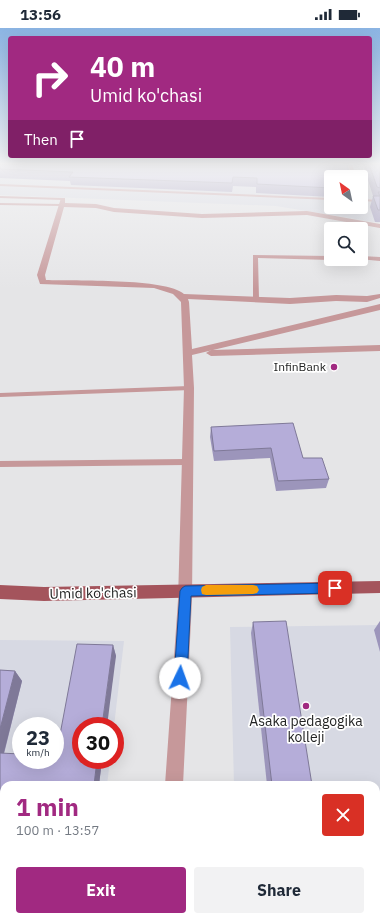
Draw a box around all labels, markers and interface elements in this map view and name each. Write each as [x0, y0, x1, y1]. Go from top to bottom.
text: 13:56 [20, 5, 61, 24]
text: 40 m [90, 48, 155, 85]
icon: right [24, 52, 76, 104]
text: Umid ko'chasi [90, 84, 202, 107]
icon: arrive [66, 128, 88, 150]
text: Then [24, 130, 58, 149]
north arrow [324, 170, 368, 214]
map controls [324, 170, 368, 266]
button: search [324, 222, 368, 266]
place label: InfinBank [273, 359, 327, 374]
marker: InfinBank [329, 362, 339, 372]
pin [318, 571, 352, 605]
icon: arrive [324, 577, 346, 599]
street label: Umid ko'chasi [49, 583, 137, 603]
position arrow [159, 657, 201, 699]
marker: Asaka pedagogika kolleji [301, 701, 311, 711]
place label: Asaka pedagogika kolleji [249, 712, 363, 746]
speed limit sign: 30 [72, 717, 124, 769]
text: 23 [26, 724, 50, 751]
text: km/h [26, 746, 50, 759]
text: 1 min [16, 791, 79, 823]
button: close [322, 794, 364, 836]
text: 100 m · 13:57 [16, 822, 99, 839]
button: Exit [16, 867, 186, 913]
button: Share [194, 867, 364, 913]

